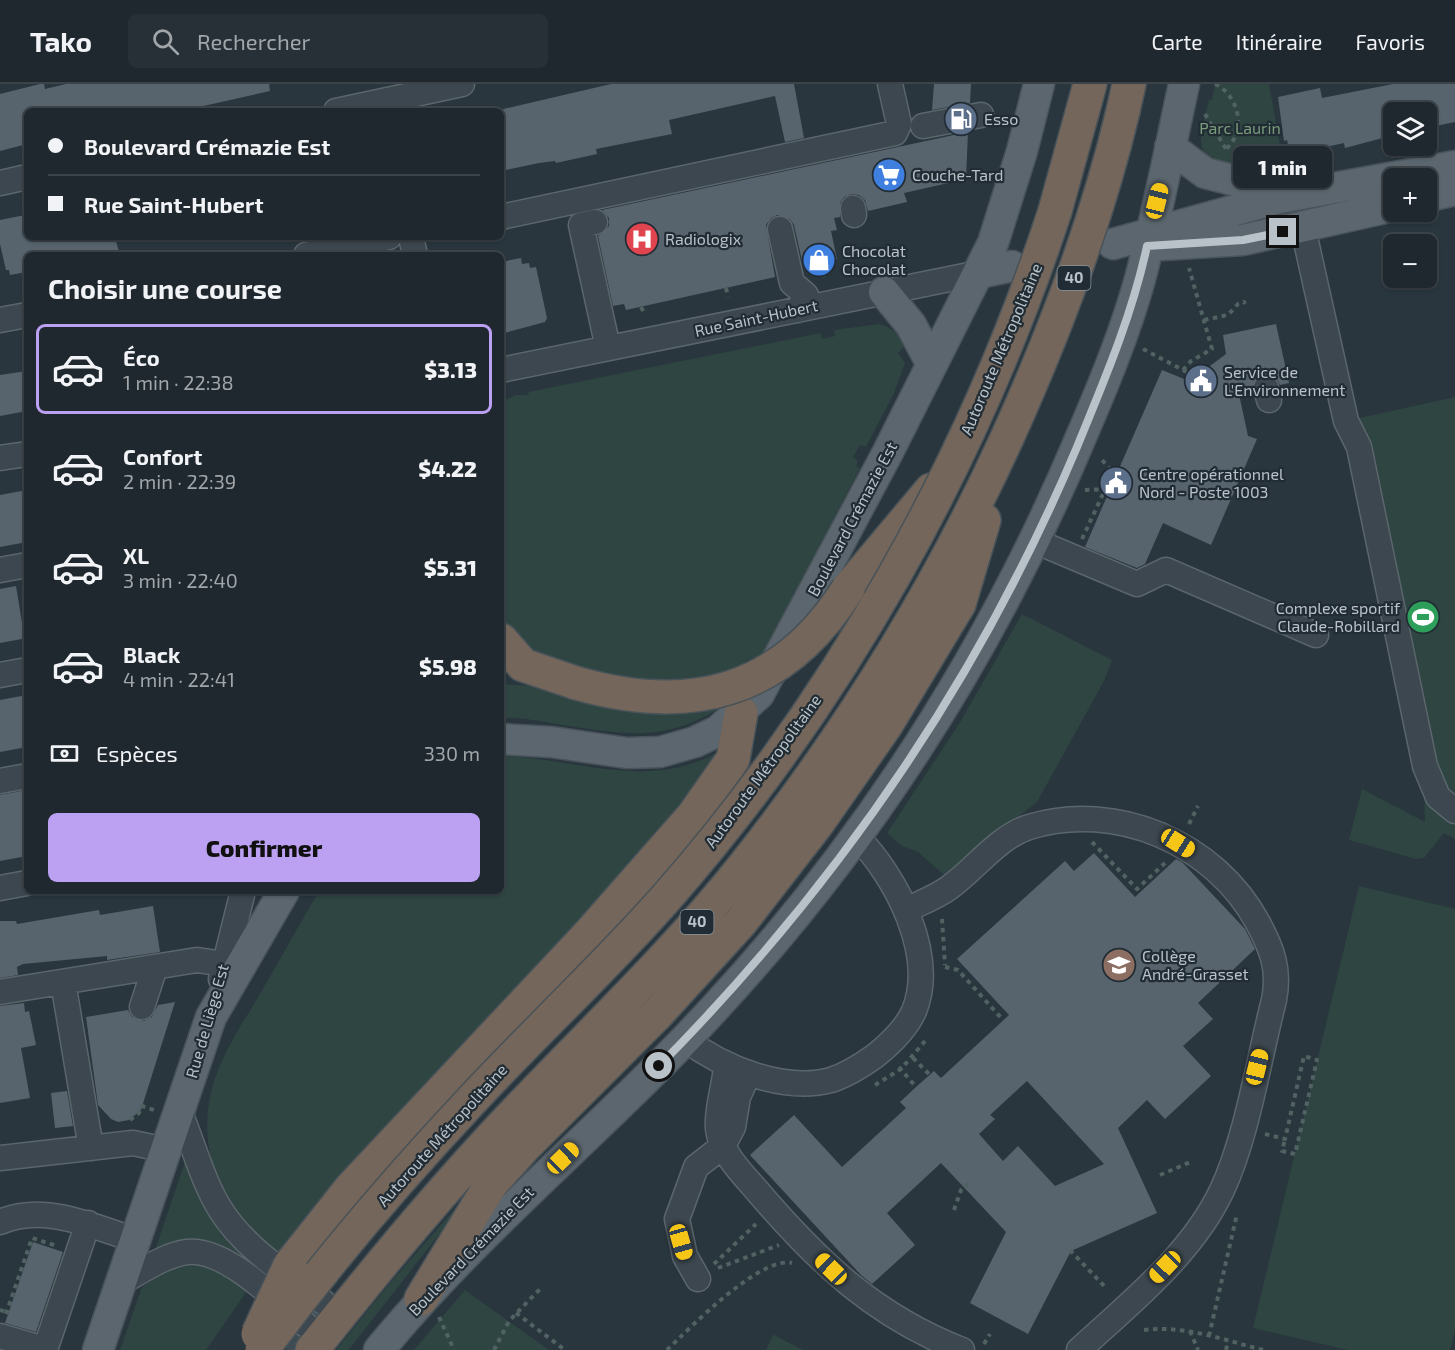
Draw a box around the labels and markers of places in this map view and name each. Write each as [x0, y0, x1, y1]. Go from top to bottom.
fuel station icon: Esso [943, 101, 979, 137]
place label: Esso [984, 109, 1018, 128]
supermarket icon: Couche-Tard [871, 157, 907, 193]
place label: Couche-Tard [912, 165, 1003, 184]
hospital icon: Radiologix [624, 221, 660, 257]
place label: Radiologix [665, 229, 742, 248]
place label: Chocolat Chocolat [842, 241, 906, 278]
shop icon: Chocolat Chocolat [801, 242, 837, 278]
place label: Service de L'Environnement [1224, 362, 1345, 399]
public building icon: Service de L'Environnement [1183, 363, 1219, 399]
place label: Centre opérationnel Nord - Poste 1003 [1139, 464, 1284, 501]
public building icon: Centre opérationnel Nord - Poste 1003 [1098, 465, 1134, 501]
place label: Complexe sportif Claude-Robillard [1276, 598, 1401, 635]
sports icon: Complexe sportif Claude-Robillard [1405, 599, 1441, 635]
place label: Collège André-Grasset [1142, 946, 1249, 983]
school or university icon: Collège André-Grasset [1101, 947, 1137, 983]

